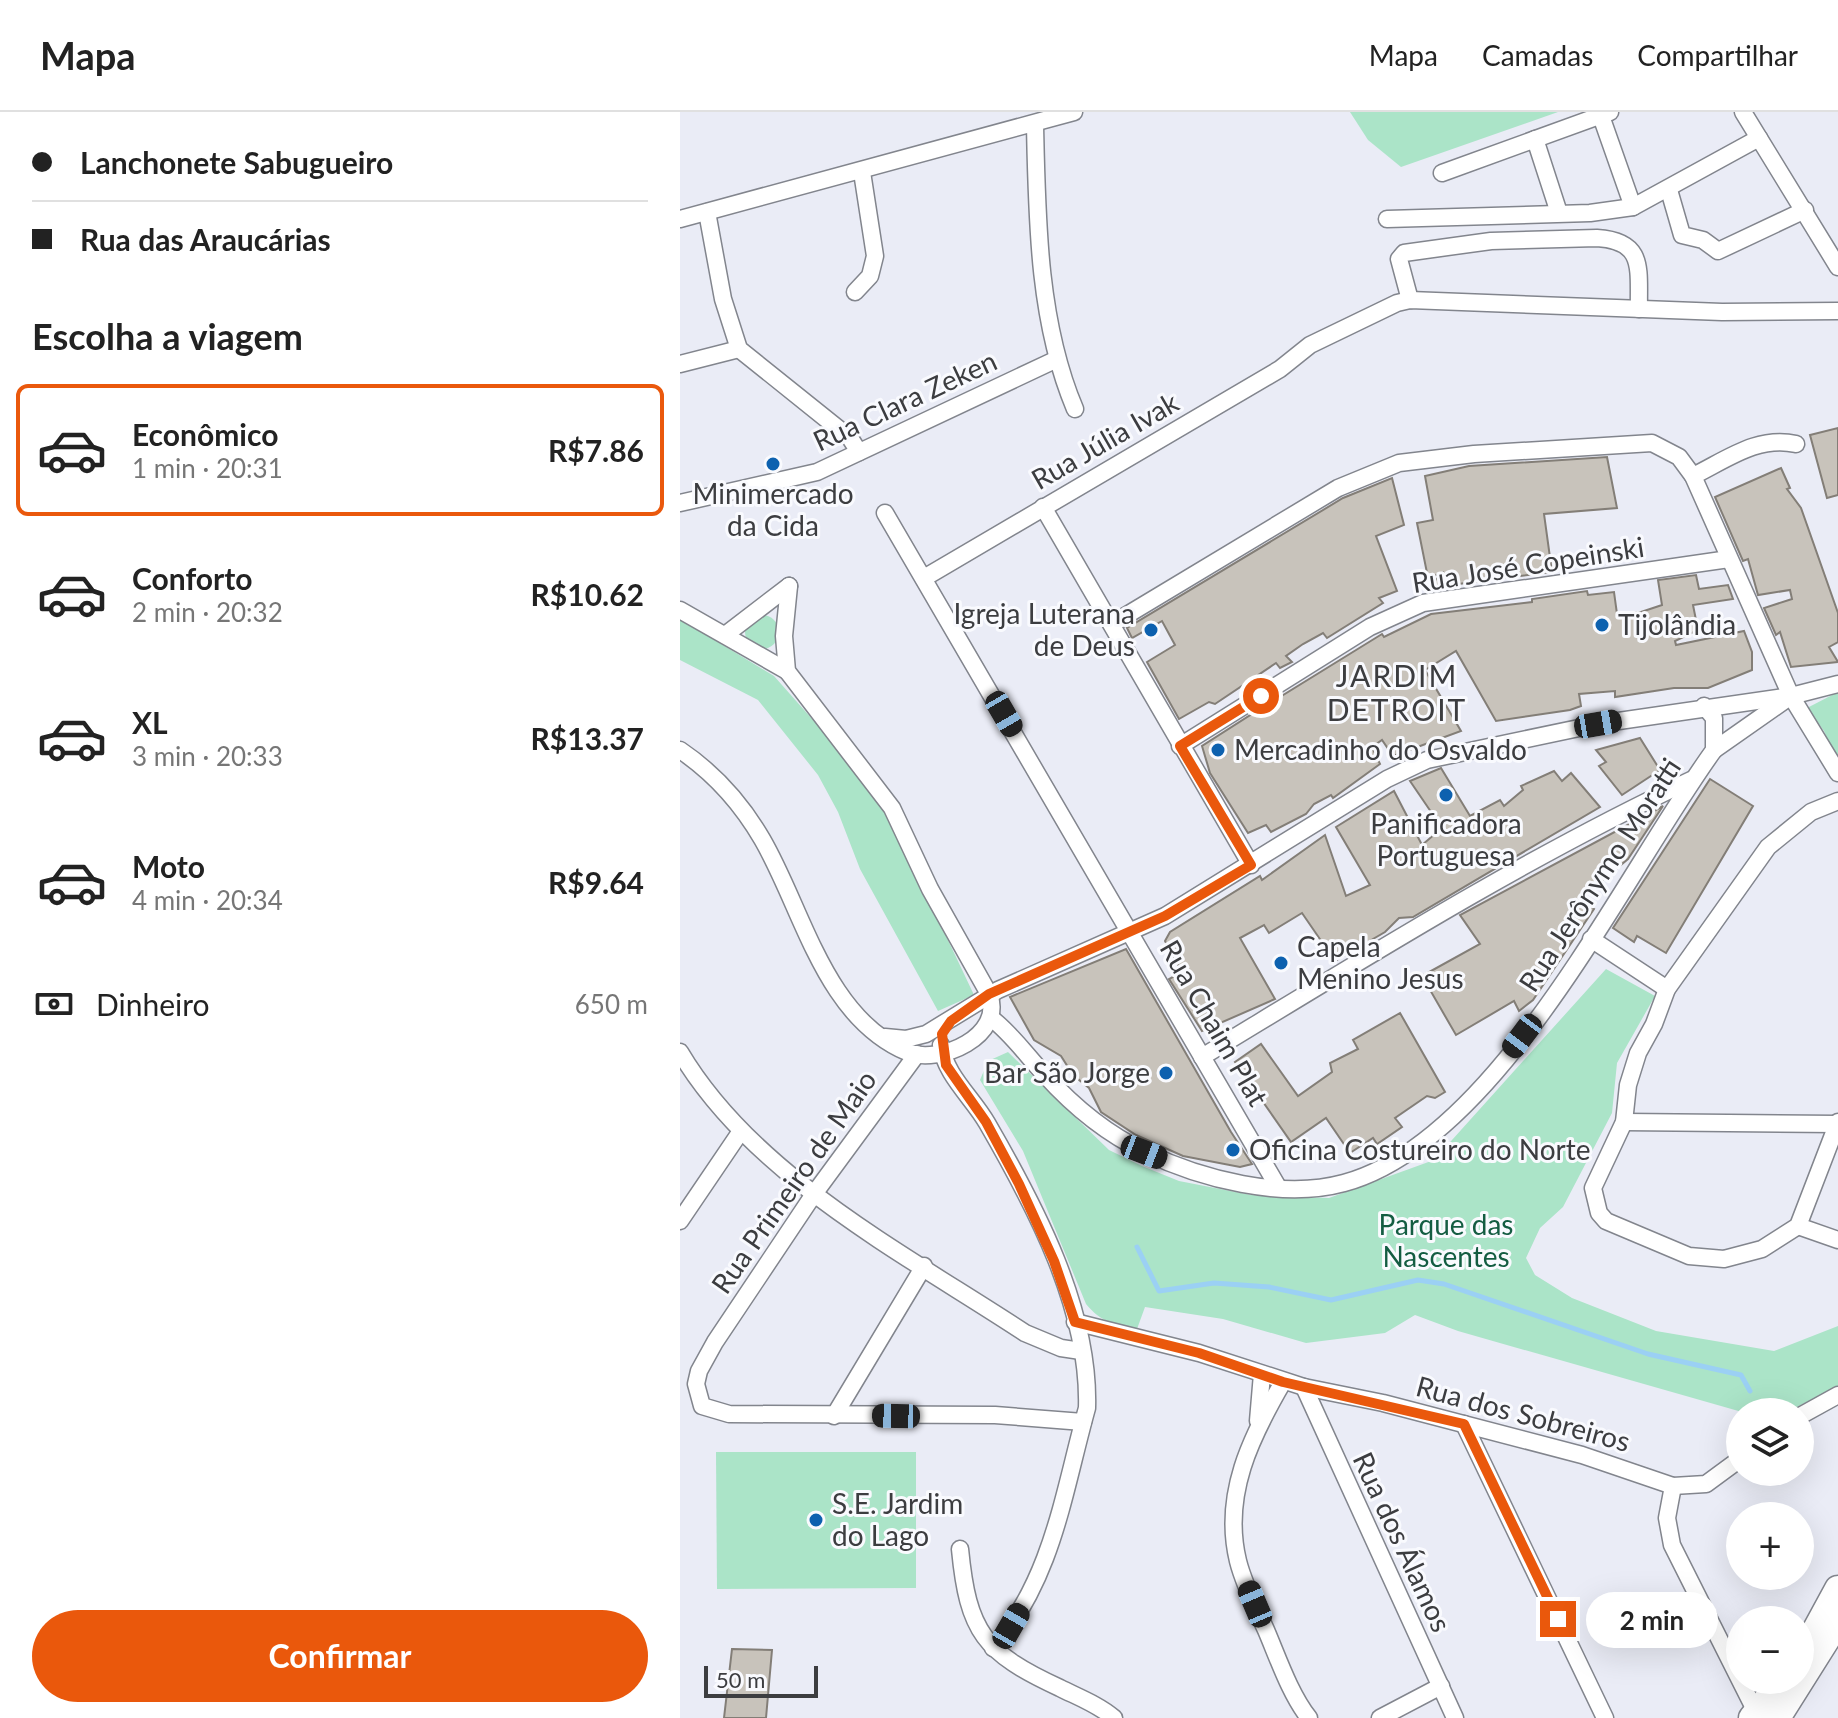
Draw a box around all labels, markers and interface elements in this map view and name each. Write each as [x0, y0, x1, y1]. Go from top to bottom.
text: Mapa [40, 32, 136, 78]
text: Mapa [1369, 38, 1438, 72]
text: Camadas [1482, 38, 1593, 72]
text: Compartilhar [1637, 38, 1798, 72]
text: Lanchonete Sabugueiro [80, 144, 393, 180]
text: Rua das Araucárias [80, 221, 331, 257]
text: Escolha a viagem [32, 314, 303, 358]
street label: Rua Clara Zeken [807, 343, 1002, 457]
street label: Rua Júlia Ivak [1025, 384, 1185, 496]
icon: car [36, 414, 108, 486]
text: Econômico [132, 416, 278, 452]
text: R$7.86 [548, 432, 644, 468]
text: 1 min · 20:31 [132, 452, 283, 484]
marker: Minimercado da Cida [764, 455, 782, 473]
place label: Minimercado da Cida [692, 476, 854, 542]
street label: Rua José Copeinski [1409, 529, 1646, 599]
icon: car [36, 558, 108, 630]
text: Conforto [132, 560, 252, 596]
text: R$10.62 [531, 576, 644, 612]
text: 2 min · 20:32 [132, 596, 283, 628]
place label: Igreja Luterana de Deus [953, 596, 1135, 662]
place label: Tijolândia [1618, 607, 1736, 641]
marker: Tijolândia [1593, 616, 1611, 634]
marker: Igreja Luterana de Deus [1142, 621, 1160, 639]
district label: JARDIM DETROIT [1327, 657, 1467, 727]
route start [1243, 678, 1279, 714]
car [982, 687, 1026, 741]
icon: car [36, 702, 108, 774]
text: XL [132, 704, 168, 740]
car [1572, 708, 1624, 740]
text: R$13.37 [531, 720, 644, 756]
place label: Mercadinho do Osvaldo [1234, 732, 1527, 766]
text: 3 min · 20:33 [132, 740, 283, 772]
marker: Mercadinho do Osvaldo [1209, 741, 1227, 759]
street label: Rua Jerônymo Moratti [1511, 751, 1687, 998]
marker: Panificadora Portuguesa [1437, 786, 1455, 804]
place label: Panificadora Portuguesa [1370, 806, 1522, 872]
icon: car [36, 846, 108, 918]
text: Moto [132, 848, 205, 884]
text: R$9.64 [548, 864, 644, 900]
text: 4 min · 20:34 [132, 884, 283, 916]
place label: Capela Menino Jesus [1297, 929, 1464, 995]
street label: Rua Chaim Plat [1154, 933, 1276, 1112]
marker: Capela Menino Jesus [1272, 954, 1290, 972]
icon: cash [32, 982, 76, 1026]
text: Dinheiro [96, 986, 210, 1022]
text: 650 m [575, 988, 648, 1020]
car [1498, 1010, 1546, 1062]
place label: Bar São Jorge [984, 1055, 1150, 1089]
street label: Rua Primeiro de Maio [704, 1064, 883, 1299]
marker: Bar São Jorge [1157, 1064, 1175, 1082]
car [1117, 1132, 1171, 1172]
place label: Oficina Costureiro do Norte [1249, 1132, 1590, 1166]
marker: Oficina Costureiro do Norte [1224, 1141, 1242, 1159]
park label: Parque das Nascentes [1379, 1207, 1513, 1273]
street label: Rua dos Sobreiros [1413, 1368, 1634, 1458]
map controls [1726, 1398, 1814, 1694]
button: layers [1726, 1398, 1814, 1486]
car [872, 1404, 920, 1428]
street label: Rua dos Álamos [1346, 1446, 1459, 1637]
place label: S.E. Jardim do Lago [832, 1486, 963, 1552]
button: + [1726, 1502, 1814, 1590]
marker: S.E. Jardim do Lago [807, 1511, 825, 1529]
car [1235, 1577, 1275, 1631]
callout: 2 min [1586, 1591, 1718, 1647]
car [989, 1599, 1033, 1653]
route end [1540, 1601, 1576, 1637]
text: 2 min [1620, 1604, 1684, 1636]
button: − [1726, 1606, 1814, 1694]
button: Confirmar [32, 1610, 648, 1702]
scale bar [704, 1662, 818, 1698]
text: 50 m [716, 1666, 765, 1693]

